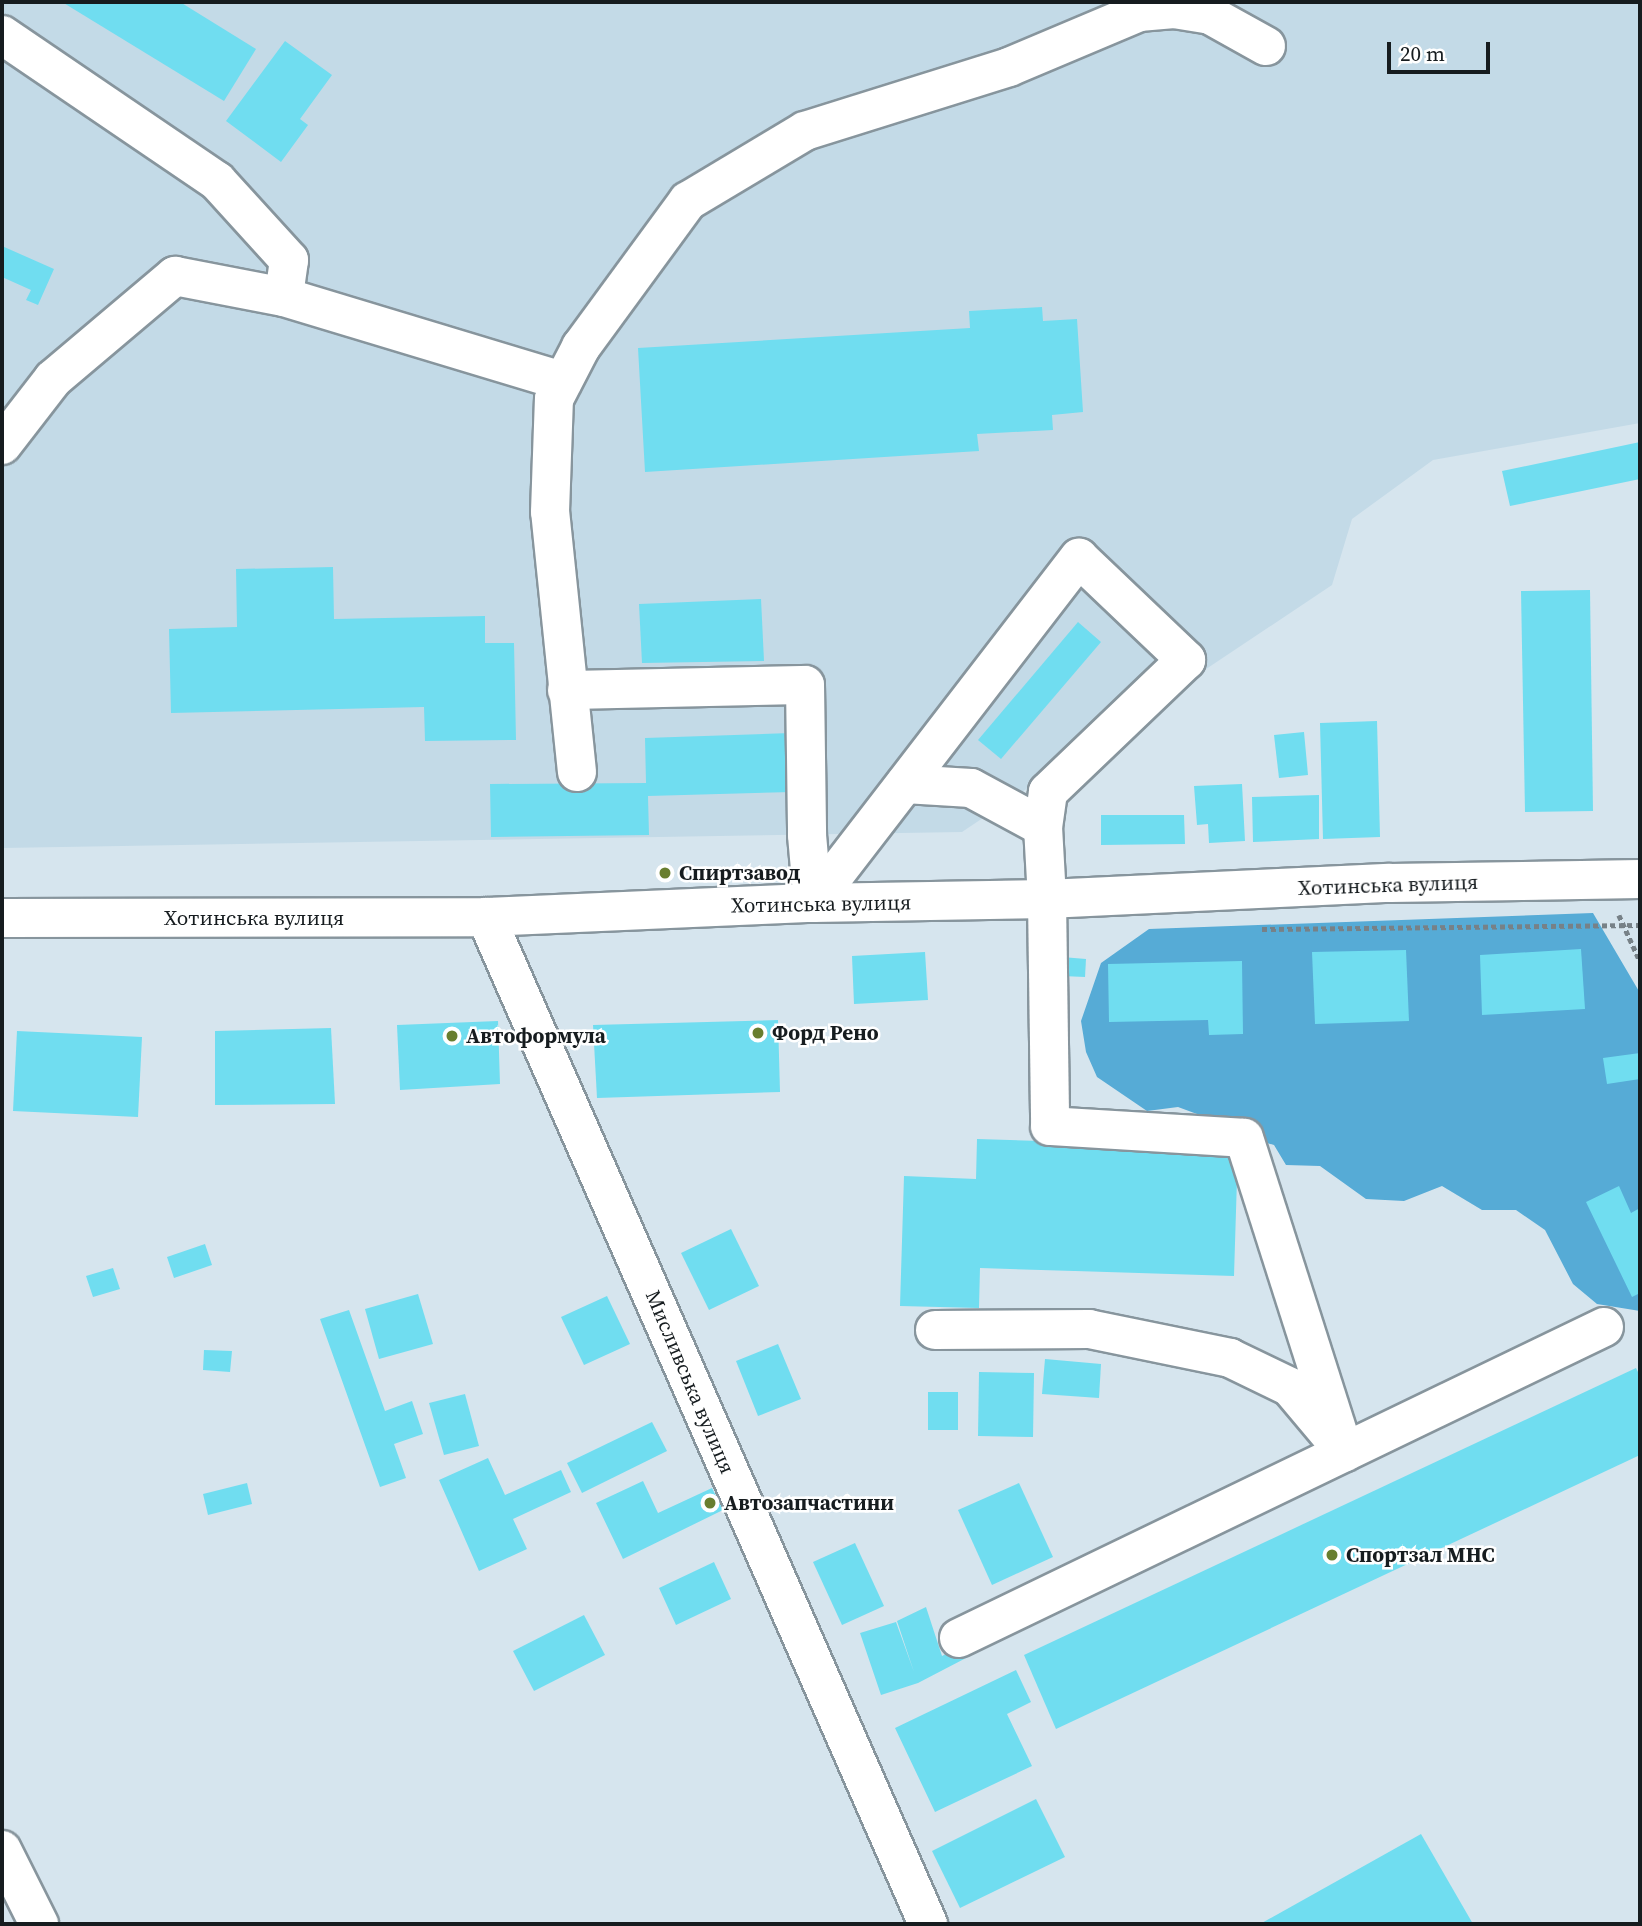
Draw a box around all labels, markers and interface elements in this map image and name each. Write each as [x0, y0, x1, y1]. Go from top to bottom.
scale bar [1390, 28, 1493, 72]
text: 20 m [1400, 39, 1445, 68]
place label: Спиртзавод [679, 860, 801, 886]
marker: Спиртзавод [657, 865, 673, 881]
street label: Хотинська вулиця [1297, 869, 1479, 901]
street label: Хотинська вулиця [731, 890, 911, 918]
street label: Хотинська вулиця [164, 905, 344, 931]
place label: Форд Рено [772, 1020, 879, 1046]
place label: Автоформула [466, 1023, 606, 1049]
marker: Форд Рено [750, 1025, 766, 1041]
marker: Автоформула [444, 1028, 460, 1044]
street label: Мисливська вулиця [640, 1286, 740, 1478]
place label: Автозапчастини [724, 1490, 894, 1516]
marker: Автозапчастини [702, 1495, 718, 1511]
place label: Спортзал МНС [1346, 1542, 1494, 1568]
marker: Спортзал МНС [1324, 1547, 1340, 1563]

